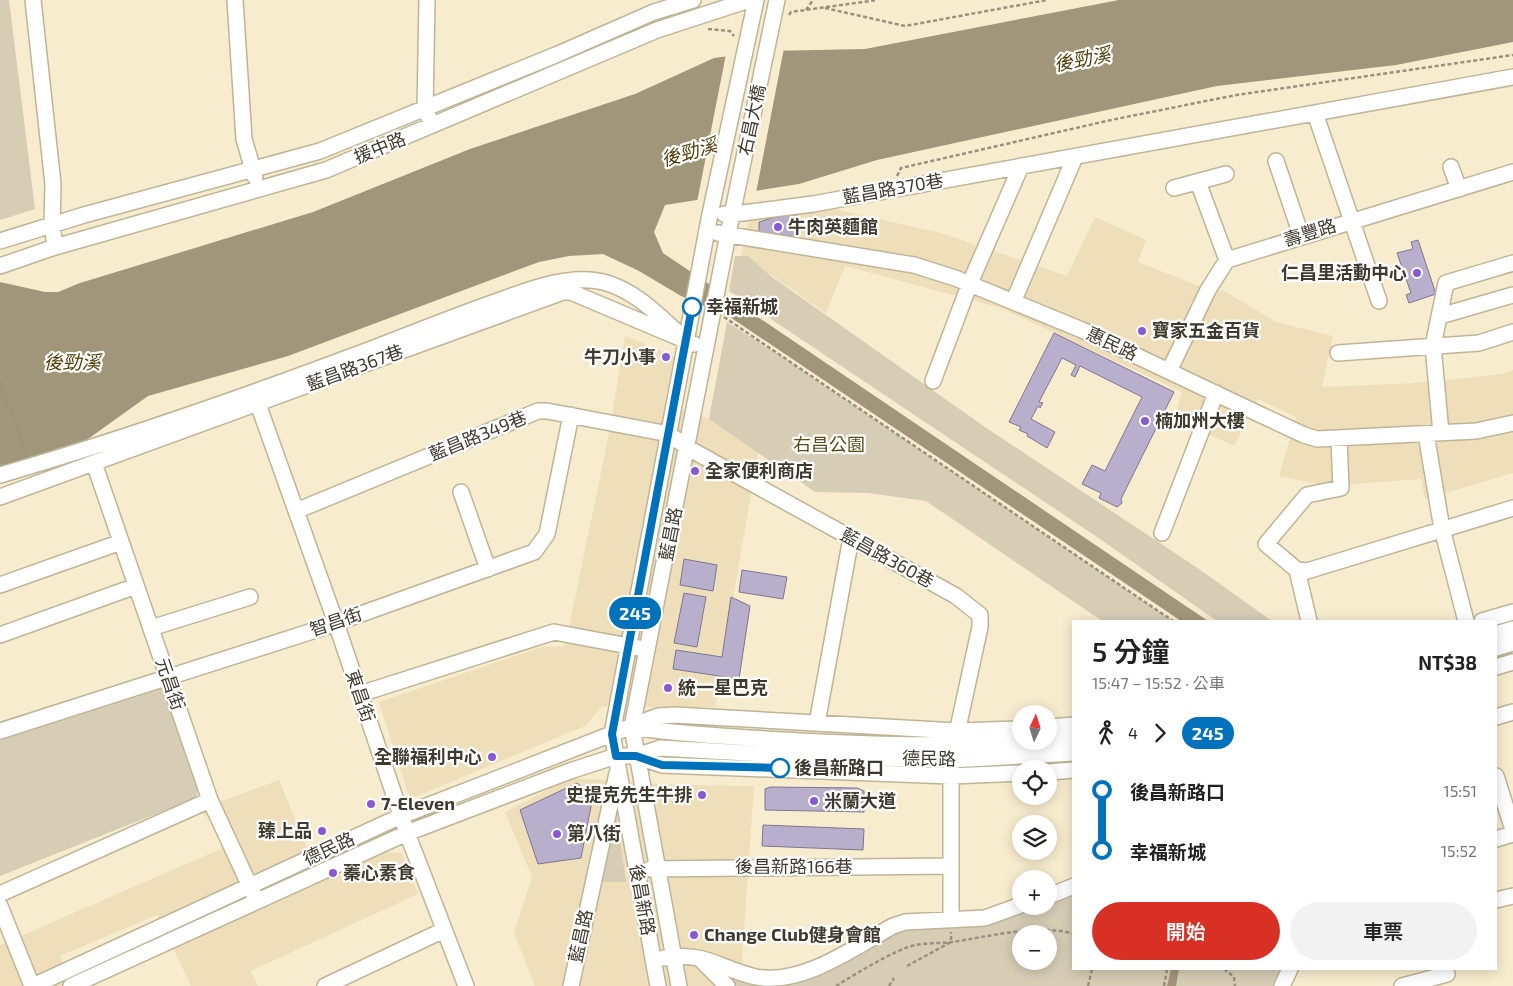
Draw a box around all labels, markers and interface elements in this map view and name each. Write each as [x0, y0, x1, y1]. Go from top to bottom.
water label: 後勁溪 [1052, 41, 1115, 75]
street label: 右昌大橋 [733, 82, 769, 157]
street label: 援中路 [350, 127, 409, 167]
water label: 後勁溪 [658, 132, 722, 170]
street label: 藍昌路370巷 [841, 168, 945, 208]
street label: 壽豐路 [1281, 214, 1339, 250]
place label: 牛肉英麵館 [788, 215, 878, 237]
marker: 牛肉英麵館 [772, 221, 784, 233]
place label: 仁昌里活動中心 [1281, 261, 1407, 283]
marker: 仁昌里活動中心 [1411, 267, 1423, 279]
place label: 幸福新城 [706, 295, 778, 317]
marker: 幸福新城 [682, 297, 702, 317]
place label: 寶家五金百貨 [1152, 319, 1260, 341]
street label: 惠民路 [1083, 322, 1142, 364]
marker: 寶家五金百貨 [1136, 325, 1148, 337]
street label: 藍昌路367巷 [303, 339, 406, 395]
place label: 牛刀小事 [584, 345, 656, 367]
water label: 後勁溪 [43, 350, 103, 373]
marker: 牛刀小事 [660, 351, 672, 363]
street label: 藍昌路349巷 [426, 406, 530, 465]
place label: 楠加州大樓 [1155, 409, 1245, 431]
marker: 楠加州大樓 [1139, 415, 1151, 427]
park label: 右昌公園 [793, 433, 865, 455]
place label: 全家便利商店 [705, 459, 813, 481]
marker: 全家便利商店 [689, 465, 701, 477]
street label: 藍昌路 [654, 505, 686, 562]
street label: 藍昌路360巷 [837, 522, 938, 592]
line badge: 245 [606, 597, 664, 629]
street label: 智昌街 [307, 602, 365, 640]
text: 245 [619, 602, 651, 624]
text: 5 分鐘 [1092, 634, 1169, 668]
text: NT$38 [1418, 651, 1477, 674]
street label: 元昌街 [152, 655, 190, 713]
street label: 東昌街 [342, 667, 380, 725]
text: 15:47 – 15:52 · 公車 [1092, 673, 1225, 692]
place label: 統一星巴克 [678, 676, 768, 698]
marker: 統一星巴克 [662, 682, 674, 694]
north arrow [1012, 705, 1058, 750]
map controls [1012, 705, 1057, 970]
icon: walk [1092, 719, 1120, 747]
icon: forward [1146, 719, 1174, 747]
text: 245 [1192, 722, 1224, 744]
text: 4 [1128, 723, 1138, 742]
place label: 全聯福利中心 [374, 745, 482, 767]
street label: 德民路 [902, 747, 956, 769]
marker: 全聯福利中心 [486, 751, 498, 763]
place label: 後昌新路口 [794, 756, 884, 778]
marker: 後昌新路口 [770, 758, 790, 778]
button: locate [1012, 760, 1057, 805]
text: 後昌新路口 [1130, 780, 1225, 803]
text: 15:51 [1443, 781, 1477, 800]
place label: 史提克先生牛排 [566, 783, 692, 805]
marker: 史提克先生牛排 [696, 789, 708, 801]
place label: 米蘭大道 [824, 789, 896, 811]
place label: 7-Eleven [381, 792, 455, 814]
marker: 米蘭大道 [808, 795, 820, 807]
marker: 7-Eleven [365, 798, 377, 810]
button: layers [1012, 815, 1057, 860]
place label: 臻上品 [258, 819, 312, 841]
place label: 第八街 [567, 822, 621, 844]
marker: 臻上品 [316, 825, 328, 837]
street label: 德民路 [299, 827, 358, 869]
marker: 第八街 [551, 828, 563, 840]
text: 幸福新城 [1130, 840, 1206, 863]
text: 15:52 [1441, 841, 1477, 860]
street label: 後昌新路166巷 [735, 855, 853, 877]
place label: 蓁心素食 [343, 861, 415, 883]
street label: 後昌新路 [626, 862, 660, 937]
marker: 蓁心素食 [327, 867, 339, 879]
button: + [1012, 870, 1057, 915]
button: 開始 [1092, 902, 1280, 960]
button: 車票 [1290, 902, 1477, 960]
street label: 藍昌路 [564, 907, 596, 964]
place label: Change Club健身會館 [704, 923, 881, 945]
button: − [1012, 925, 1057, 970]
marker: Change Club健身會館 [688, 929, 700, 941]

